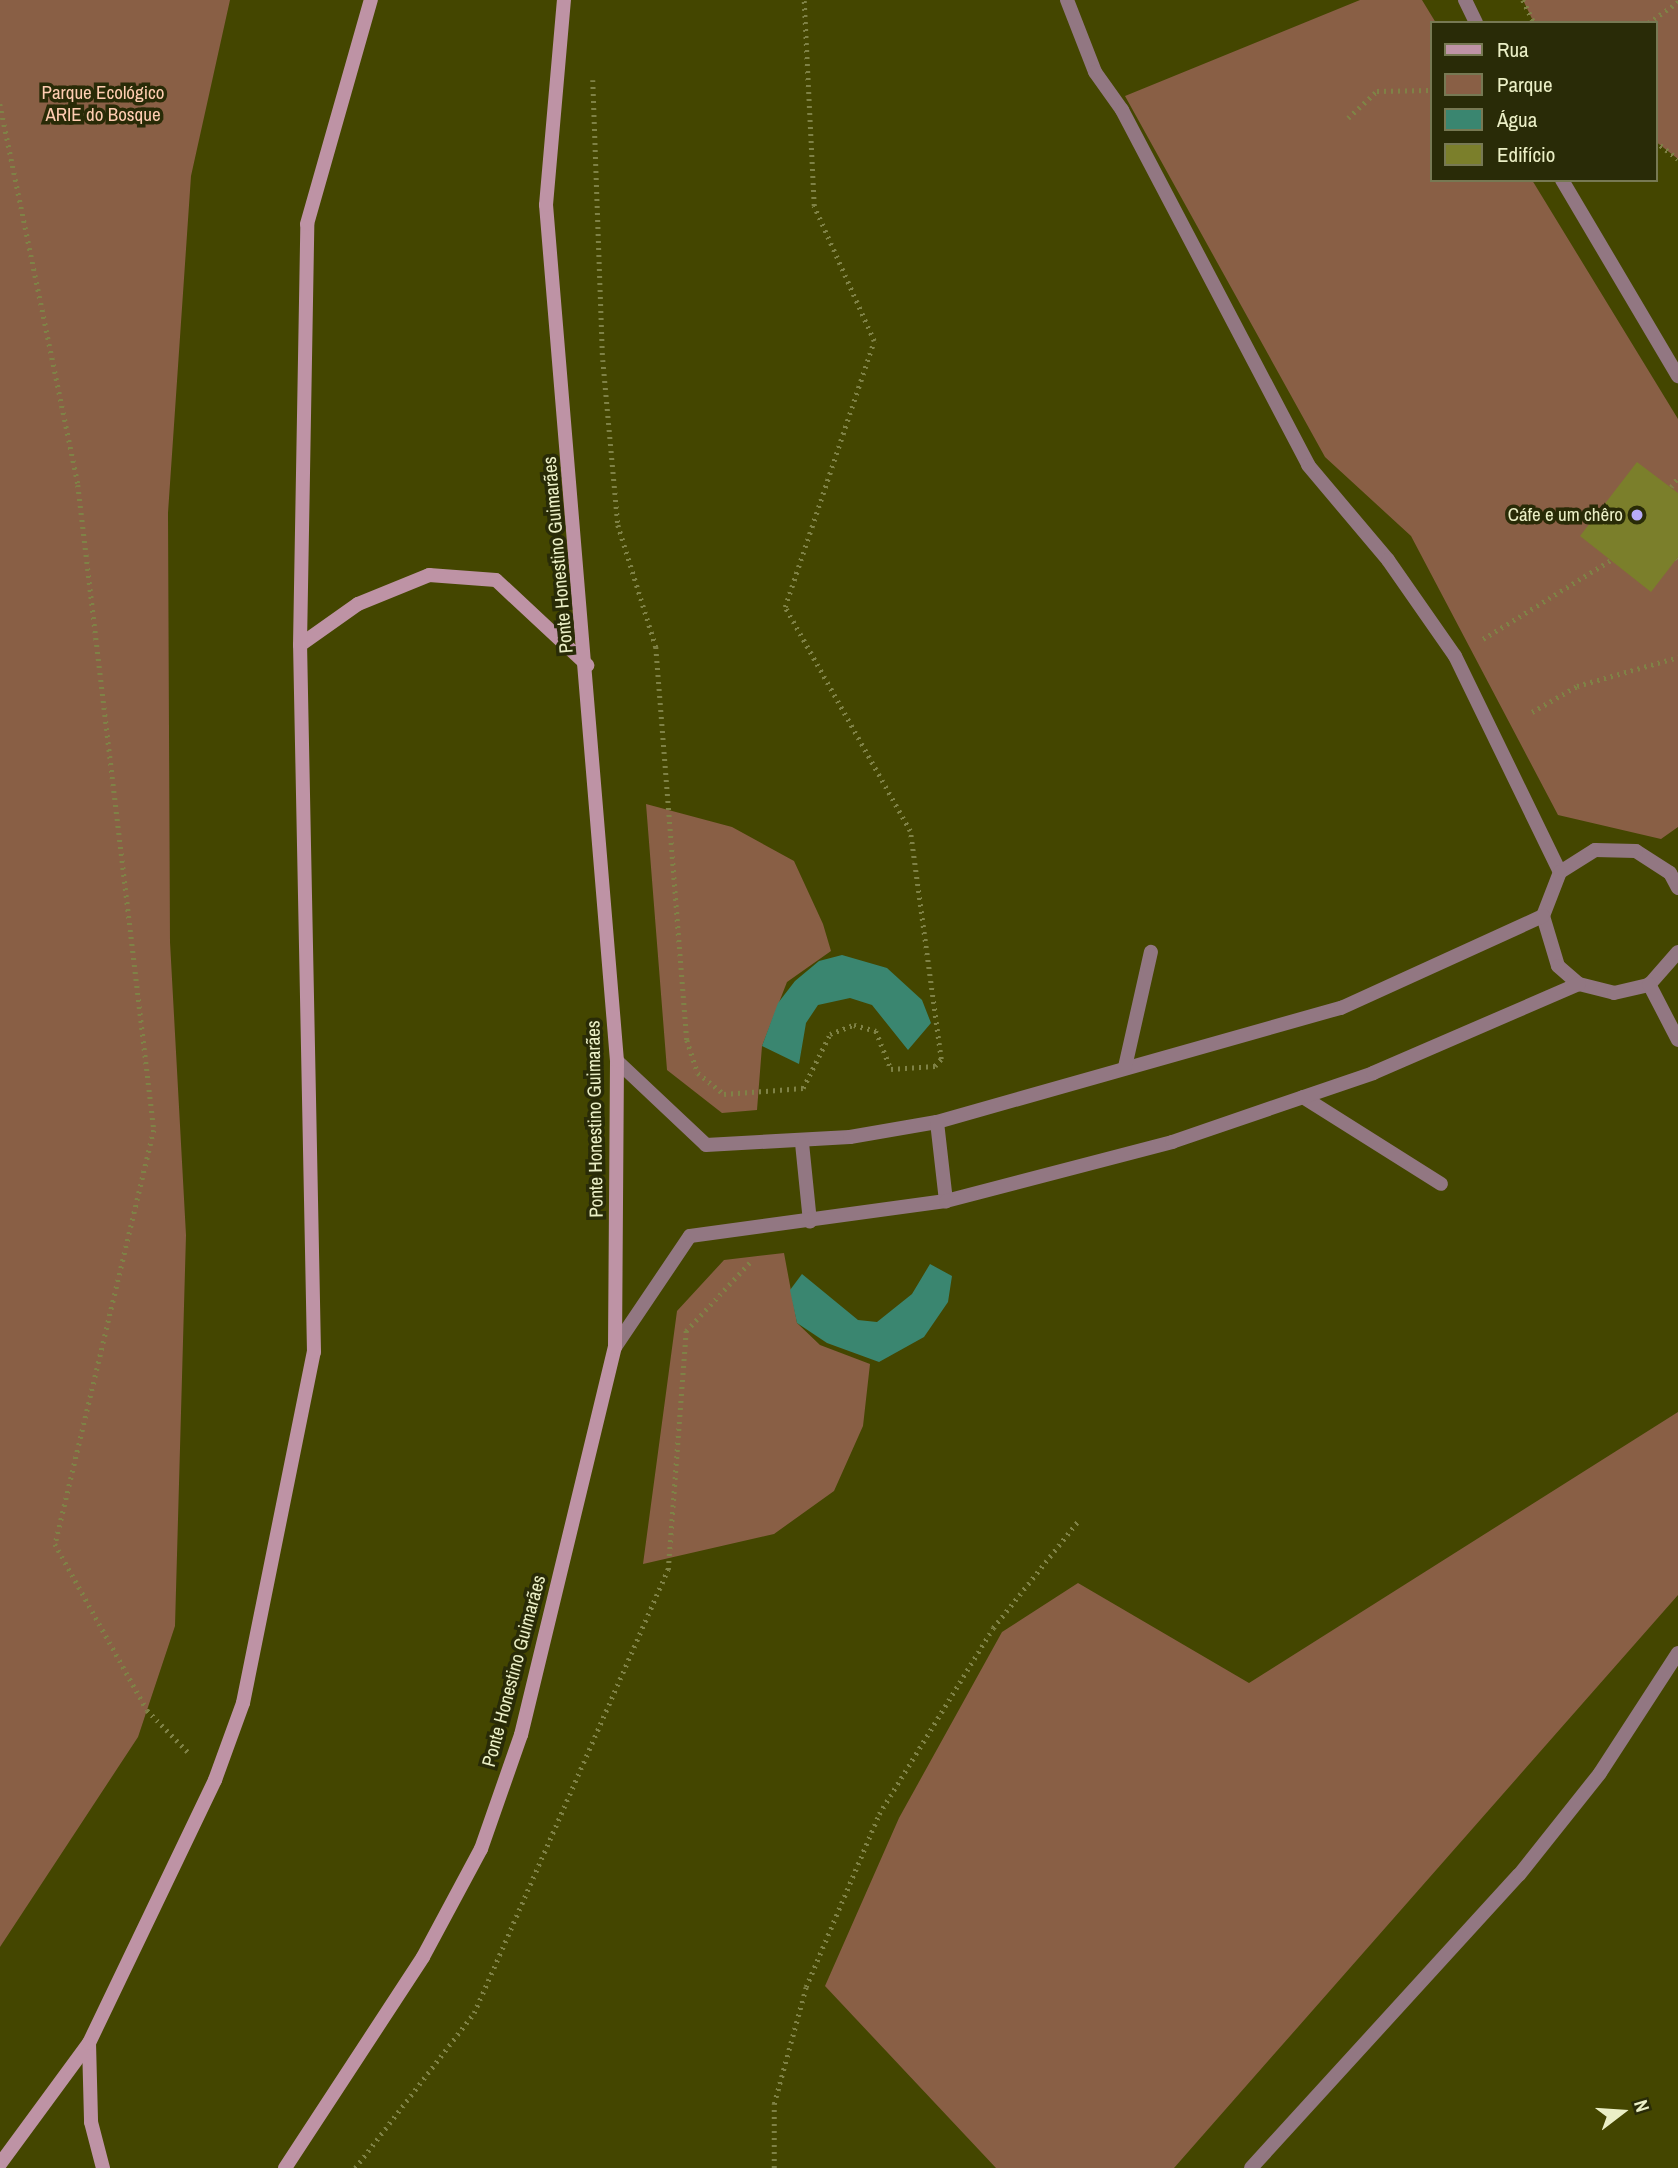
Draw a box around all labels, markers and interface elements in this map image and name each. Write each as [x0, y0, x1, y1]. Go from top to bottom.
legend [1430, 21, 1657, 182]
text: Rua [1497, 35, 1529, 64]
text: Parque [1497, 70, 1553, 99]
park label: Parque Ecológico ARIE do Bosque [42, 82, 164, 126]
text: Água [1497, 105, 1537, 134]
text: Edifício [1497, 140, 1555, 169]
street label: Ponte Honestino Guimarães [538, 456, 578, 654]
place label: Cáfe e um chêro [1508, 504, 1623, 526]
marker: Cáfe e um chêro [1629, 507, 1645, 523]
street label: Ponte Honestino Guimarães [582, 1020, 608, 1218]
street label: Ponte Honestino Guimarães [477, 1573, 551, 1769]
north arrow [1587, 2077, 1657, 2147]
text: N [1628, 2097, 1656, 2115]

